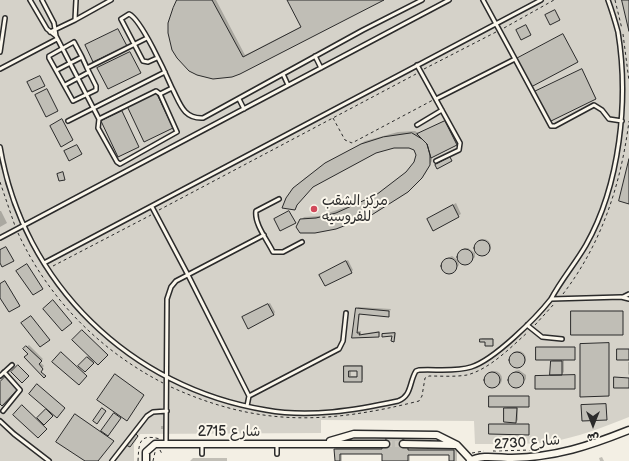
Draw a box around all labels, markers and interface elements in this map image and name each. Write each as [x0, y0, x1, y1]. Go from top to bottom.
place label: مركز الشقب للفروسيه [322, 193, 388, 226]
marker: مركز الشقب للفروسيه [309, 204, 319, 214]
north arrow [573, 405, 613, 445]
street label: شارع 2715 [198, 424, 260, 440]
text: ش [587, 431, 599, 444]
street label: شارع 2730 [493, 432, 561, 454]

